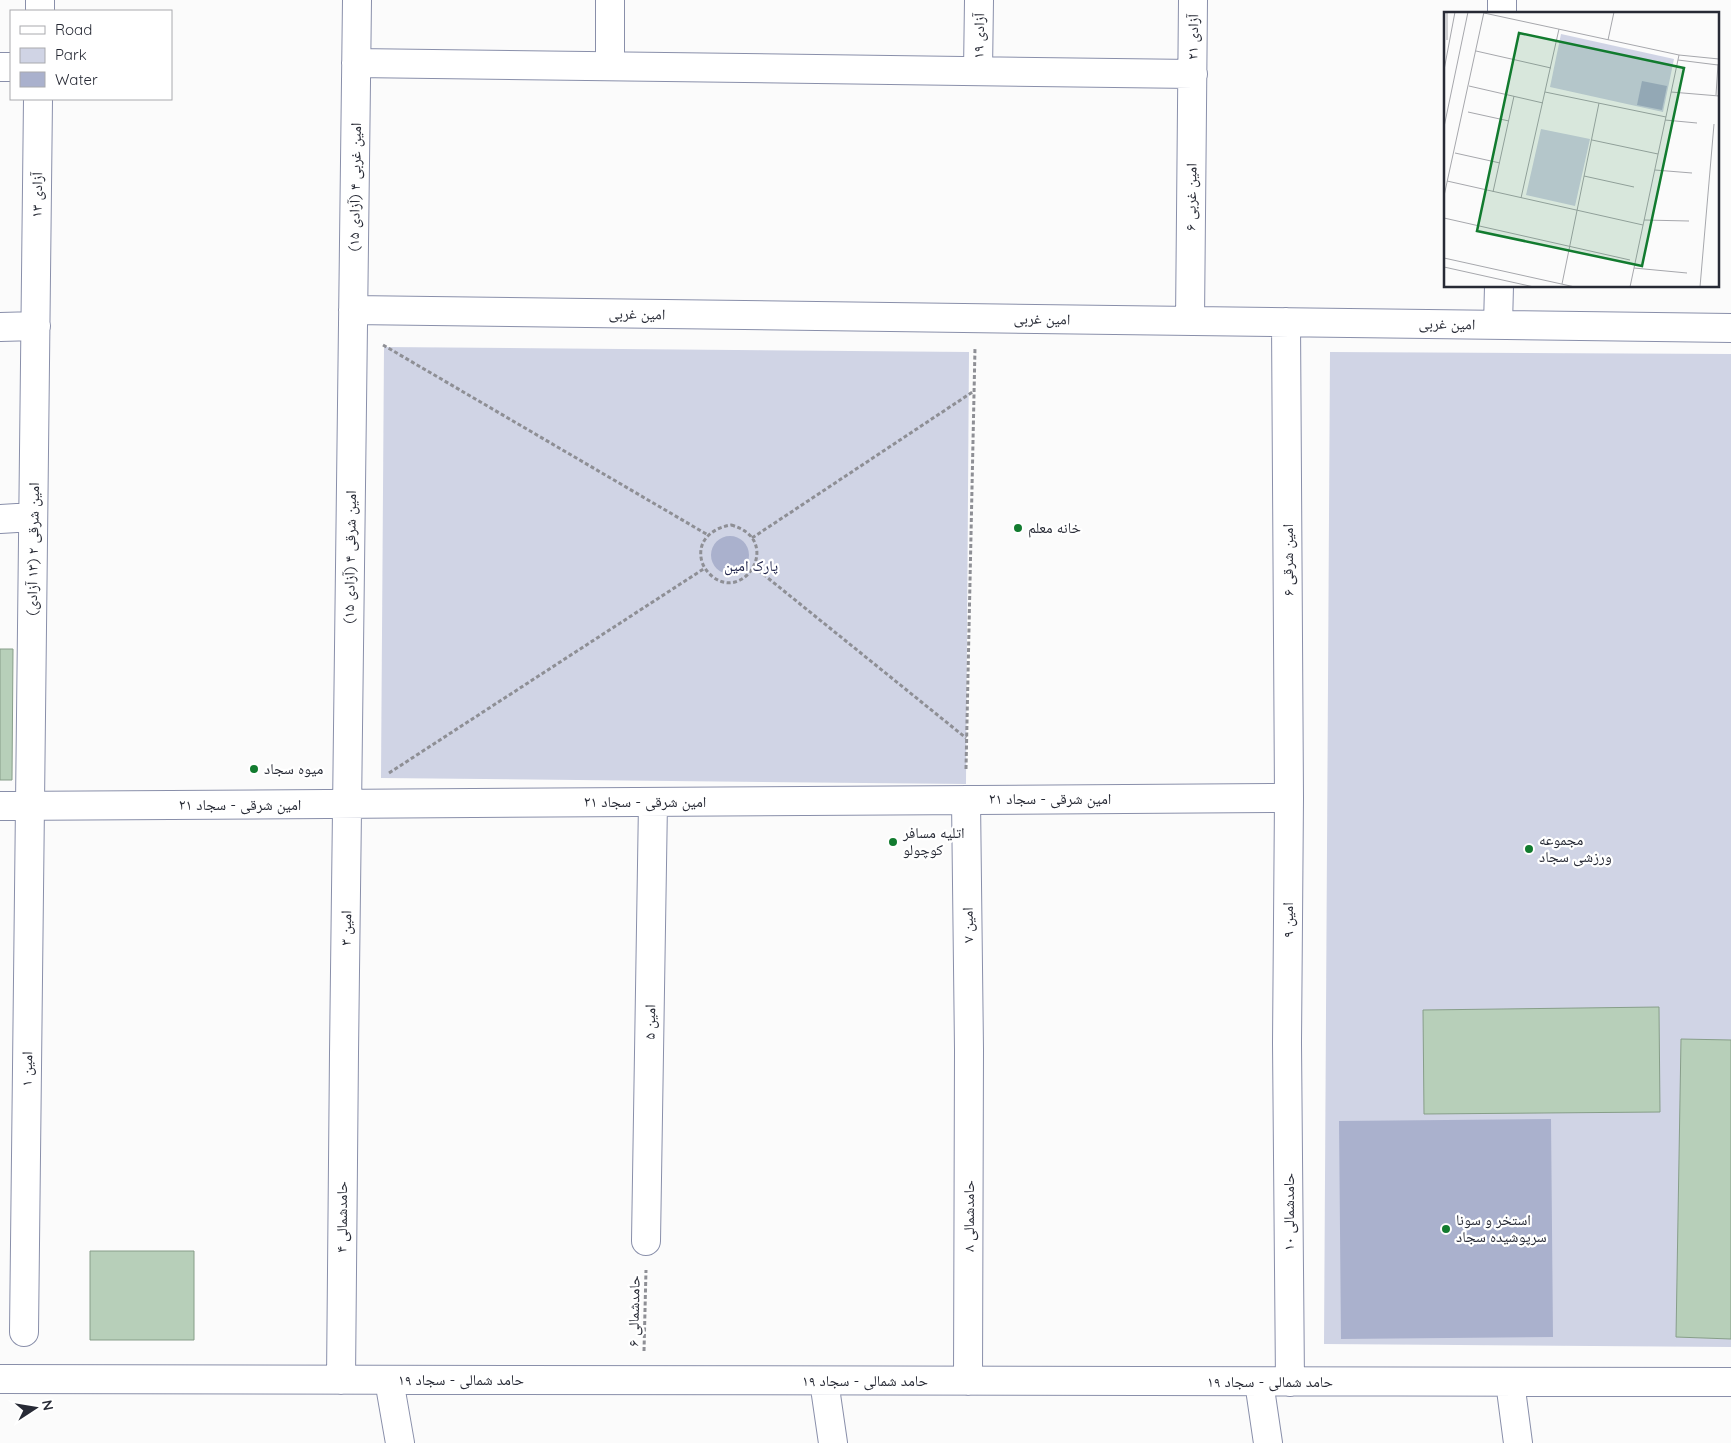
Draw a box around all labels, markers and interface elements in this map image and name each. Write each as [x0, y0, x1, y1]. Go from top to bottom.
legend [10, 10, 172, 100]
street label: ۱۹ آزادی [969, 12, 989, 59]
inset map [1444, 12, 1718, 288]
street label: آزادی ۲۱ [1183, 13, 1203, 60]
text: Road [55, 20, 92, 39]
text: Park [55, 45, 87, 64]
text: Water [55, 70, 98, 89]
street label: امین غربی ۴ (آزادی ۱۵) [344, 122, 366, 252]
street label: امین غربی ۶ [1180, 163, 1202, 231]
street label: آزادی ۱۳ [27, 171, 47, 218]
street label: امین غربی [608, 304, 666, 324]
street label: امین غربی [1013, 309, 1071, 329]
street label: امین غربی [1418, 314, 1476, 334]
street label: امین شرقی ۲ (۱۳ آزادی) [22, 482, 44, 616]
street label: امین شرقی ۴ (آزادی ۱۵) [339, 490, 361, 624]
place label: خانه معلم [1028, 518, 1081, 538]
marker: خانه معلم [1012, 522, 1024, 534]
street label: امین شرقی ۶ [1278, 524, 1298, 596]
park label: پارک امین [724, 556, 778, 576]
place label: میوه سجاد [264, 759, 324, 778]
marker: میوه سجاد [248, 763, 260, 775]
street label: امین شرقی - سجاد ۲۱ [989, 789, 1111, 809]
street label: امین شرقی - سجاد ۲۱ [584, 792, 706, 812]
street label: امین شرقی - سجاد ۲۱ [179, 795, 301, 815]
place label: اتليه مسافر كوچولو [902, 823, 965, 859]
place label: مجموعه ورزشی سجاد [1539, 830, 1612, 867]
marker: اتليه مسافر كوچولو [887, 836, 899, 848]
marker: مجموعه ورزشی سجاد [1523, 843, 1535, 855]
street label: امین ۹ [1278, 902, 1298, 938]
street label: امین ۷ [958, 907, 978, 943]
street label: امین ۳ [336, 910, 356, 946]
street label: امین ۵ [640, 1004, 660, 1040]
street label: امین ۱ [17, 1051, 37, 1087]
street label: حامدشمالی ۱۰ [1279, 1172, 1299, 1251]
street label: حامدشمالی ۸ [959, 1180, 979, 1252]
street label: حامدشمالی ۴ [332, 1181, 352, 1253]
place label: استخر و سونا سرپوشیده سجاد [1456, 1210, 1547, 1246]
marker: استخر و سونا سرپوشیده سجاد [1440, 1223, 1452, 1235]
street label: حامدشمالی ۶ [623, 1275, 645, 1347]
street label: حامد شمالی - سجاد ۱۹ [398, 1370, 525, 1390]
street label: حامد شمالی - سجاد ۱۹ [802, 1371, 929, 1391]
street label: حامد شمالی - سجاد ۱۹ [1207, 1372, 1334, 1392]
north arrow [10, 1383, 60, 1433]
text: N [38, 1398, 58, 1412]

